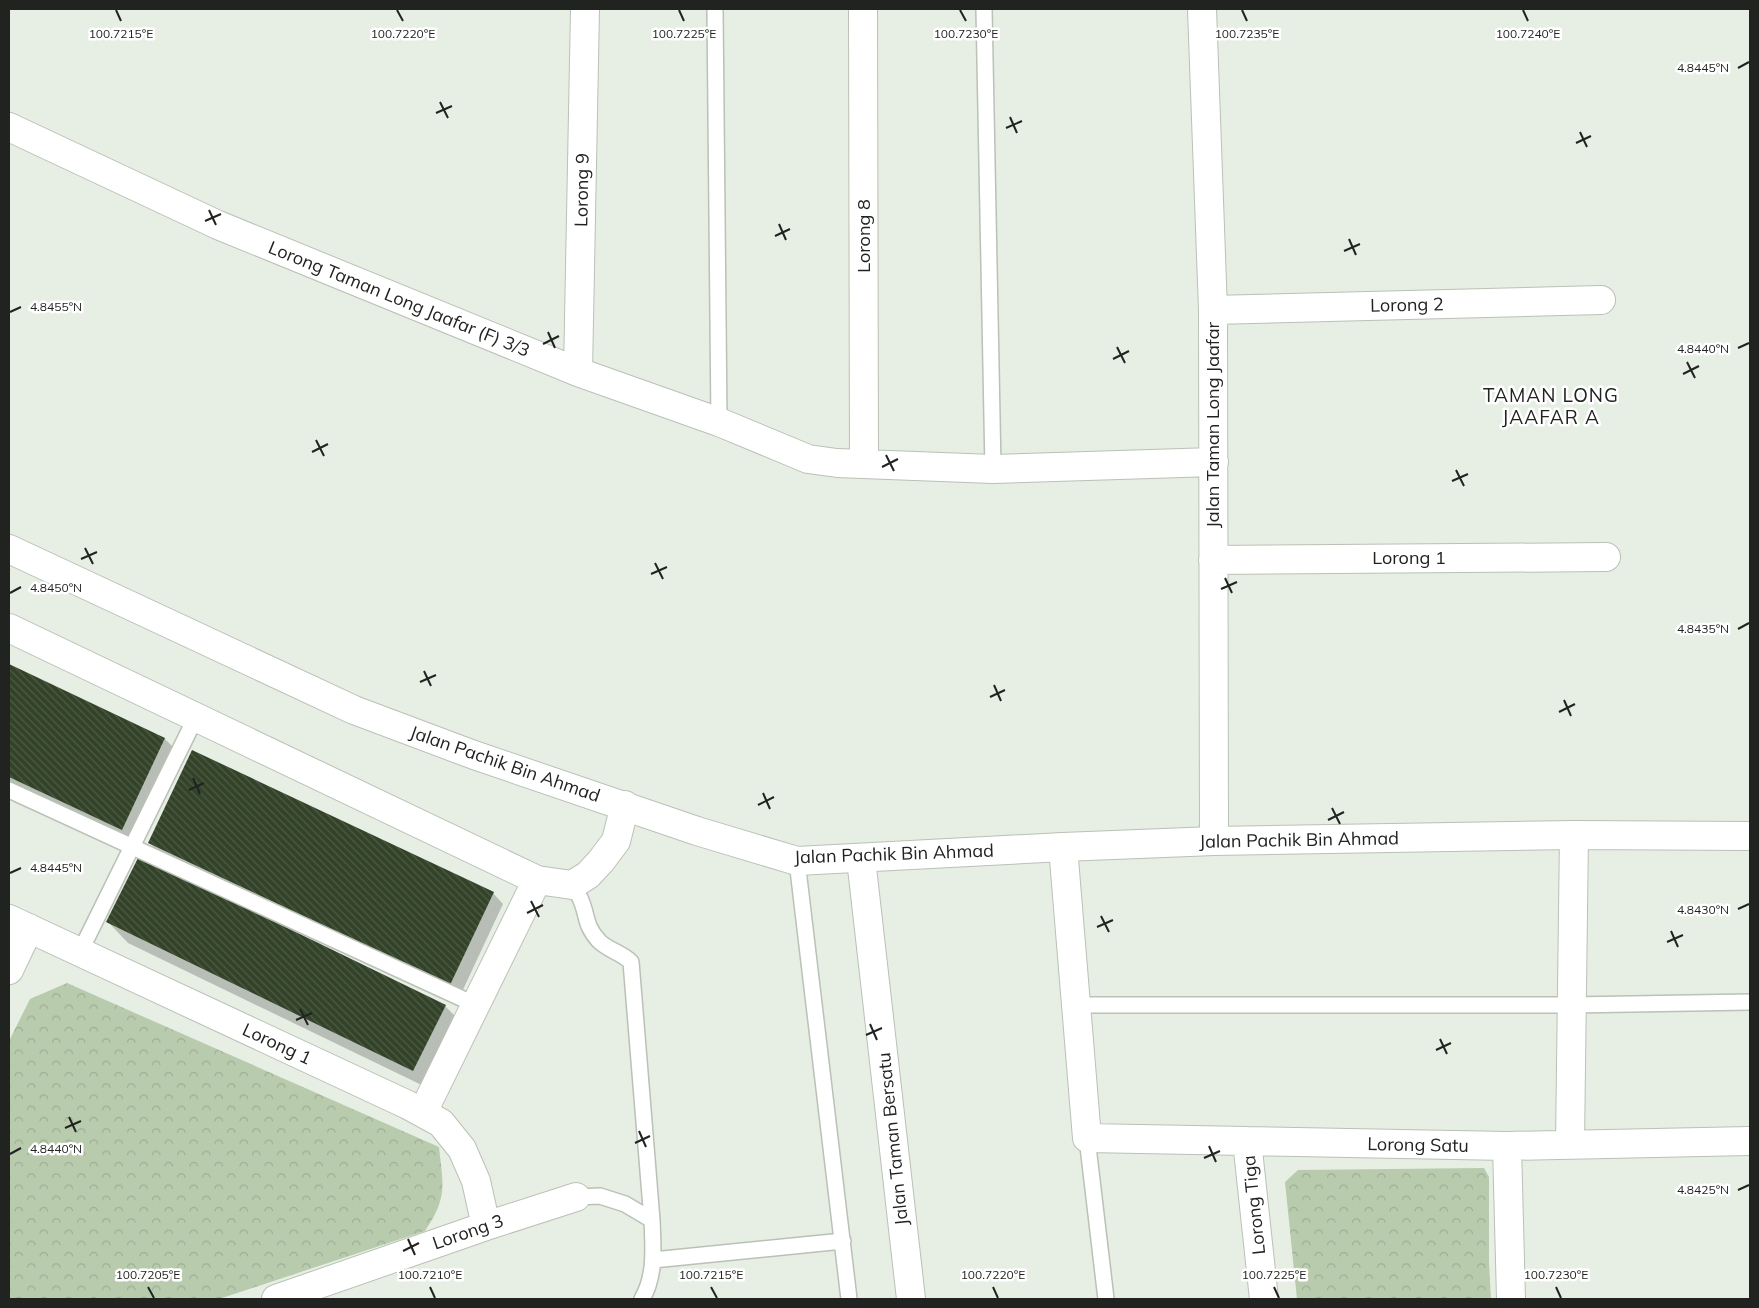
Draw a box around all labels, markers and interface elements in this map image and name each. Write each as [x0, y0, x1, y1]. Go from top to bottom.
text: 100.7215°E [89, 26, 153, 41]
text: 100.7220°E [371, 26, 435, 41]
text: 100.7225°E [652, 26, 716, 41]
text: 100.7230°E [934, 26, 998, 41]
text: 100.7235°E [1215, 26, 1279, 41]
text: 100.7240°E [1496, 26, 1560, 41]
text: 4.8445°N [1677, 60, 1729, 75]
street label: Lorong 9 [569, 153, 594, 227]
street label: Lorong 8 [852, 199, 875, 273]
street label: Lorong Taman Long Jaafar (F) 3/3 [265, 235, 533, 362]
street label: Lorong 2 [1370, 292, 1444, 317]
text: 4.8455°N [30, 299, 82, 314]
street label: Jalan Taman Long Jaafar [1201, 321, 1224, 528]
text: 4.8440°N [1677, 341, 1729, 356]
district label: TAMAN LONG JAAFAR A [1483, 383, 1619, 429]
street label: Lorong 1 [1372, 546, 1446, 569]
text: 4.8450°N [30, 580, 82, 595]
text: 4.8435°N [1677, 621, 1729, 636]
street label: Jalan Pachik Bin Ahmad [407, 720, 603, 807]
street label: Jalan Pachik Bin Ahmad [1199, 826, 1399, 853]
street label: Jalan Pachik Bin Ahmad [794, 839, 994, 868]
text: 4.8445°N [30, 860, 82, 875]
text: 4.8430°N [1677, 902, 1729, 917]
street label: Lorong 1 [239, 1018, 315, 1070]
street label: Jalan Taman Bersatu [872, 1051, 913, 1227]
street label: Lorong Satu [1367, 1132, 1469, 1157]
text: 4.8440°N [30, 1141, 82, 1156]
street label: Lorong Tiga [1237, 1154, 1270, 1256]
text: 4.8425°N [1677, 1182, 1729, 1197]
street label: Lorong 3 [429, 1209, 506, 1254]
text: 100.7205°E [116, 1267, 180, 1282]
text: 100.7210°E [398, 1267, 462, 1282]
text: 100.7215°E [679, 1267, 743, 1282]
text: 100.7220°E [961, 1267, 1025, 1282]
text: 100.7225°E [1242, 1267, 1306, 1282]
text: 100.7230°E [1524, 1267, 1588, 1282]

